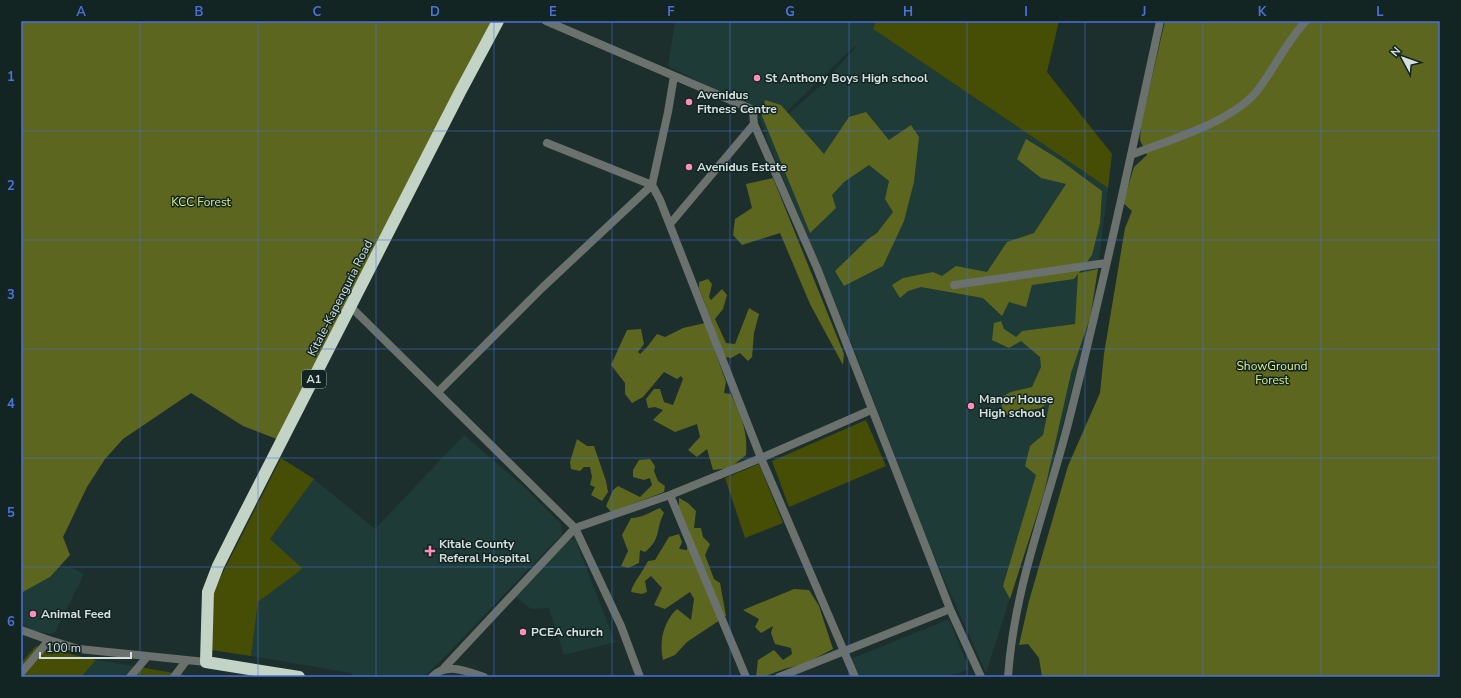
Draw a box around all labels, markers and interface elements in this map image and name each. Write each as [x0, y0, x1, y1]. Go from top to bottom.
text: A [76, 3, 86, 21]
text: B [195, 3, 204, 21]
text: C [313, 3, 322, 21]
text: D [430, 3, 440, 21]
text: E [549, 3, 557, 21]
text: F [667, 3, 675, 21]
text: G [785, 3, 795, 21]
text: H [903, 3, 913, 21]
text: I [1024, 3, 1028, 21]
text: J [1141, 3, 1146, 21]
text: K [1258, 3, 1267, 21]
text: L [1376, 3, 1384, 21]
north arrow [1383, 38, 1423, 78]
text: N [1387, 44, 1404, 60]
text: 1 [7, 68, 15, 86]
place label: St Anthony Boys High school [765, 70, 928, 86]
marker: St Anthony Boys High school [752, 73, 762, 83]
place label: Avenidus Fitness Centre [697, 87, 777, 117]
marker: Avenidus Fitness Centre [684, 97, 694, 107]
place label: Avenidus Estate [697, 159, 787, 175]
marker: Avenidus Estate [684, 162, 694, 172]
text: 2 [7, 177, 15, 195]
park label: KCC Forest [171, 194, 232, 210]
street label: Kitale-Kapenguria Road [304, 237, 376, 359]
text: 3 [7, 286, 15, 304]
park label: ShowGround Forest [1236, 358, 1308, 388]
road number: A1 [302, 370, 326, 388]
place label: Manor House High school [979, 391, 1054, 421]
text: 4 [7, 395, 15, 413]
marker: Manor House High school [966, 401, 976, 411]
text: 5 [7, 504, 15, 522]
place label: Kitale County Referal Hospital [439, 536, 530, 566]
marker: Kitale County Referal Hospital [424, 545, 436, 557]
place label: Animal Feed [41, 606, 111, 622]
marker: Animal Feed [28, 609, 38, 619]
text: 6 [7, 613, 15, 631]
place label: PCEA church [531, 624, 603, 640]
marker: PCEA church [518, 627, 528, 637]
scale bar [40, 634, 131, 660]
text: 100 m [46, 640, 81, 656]

